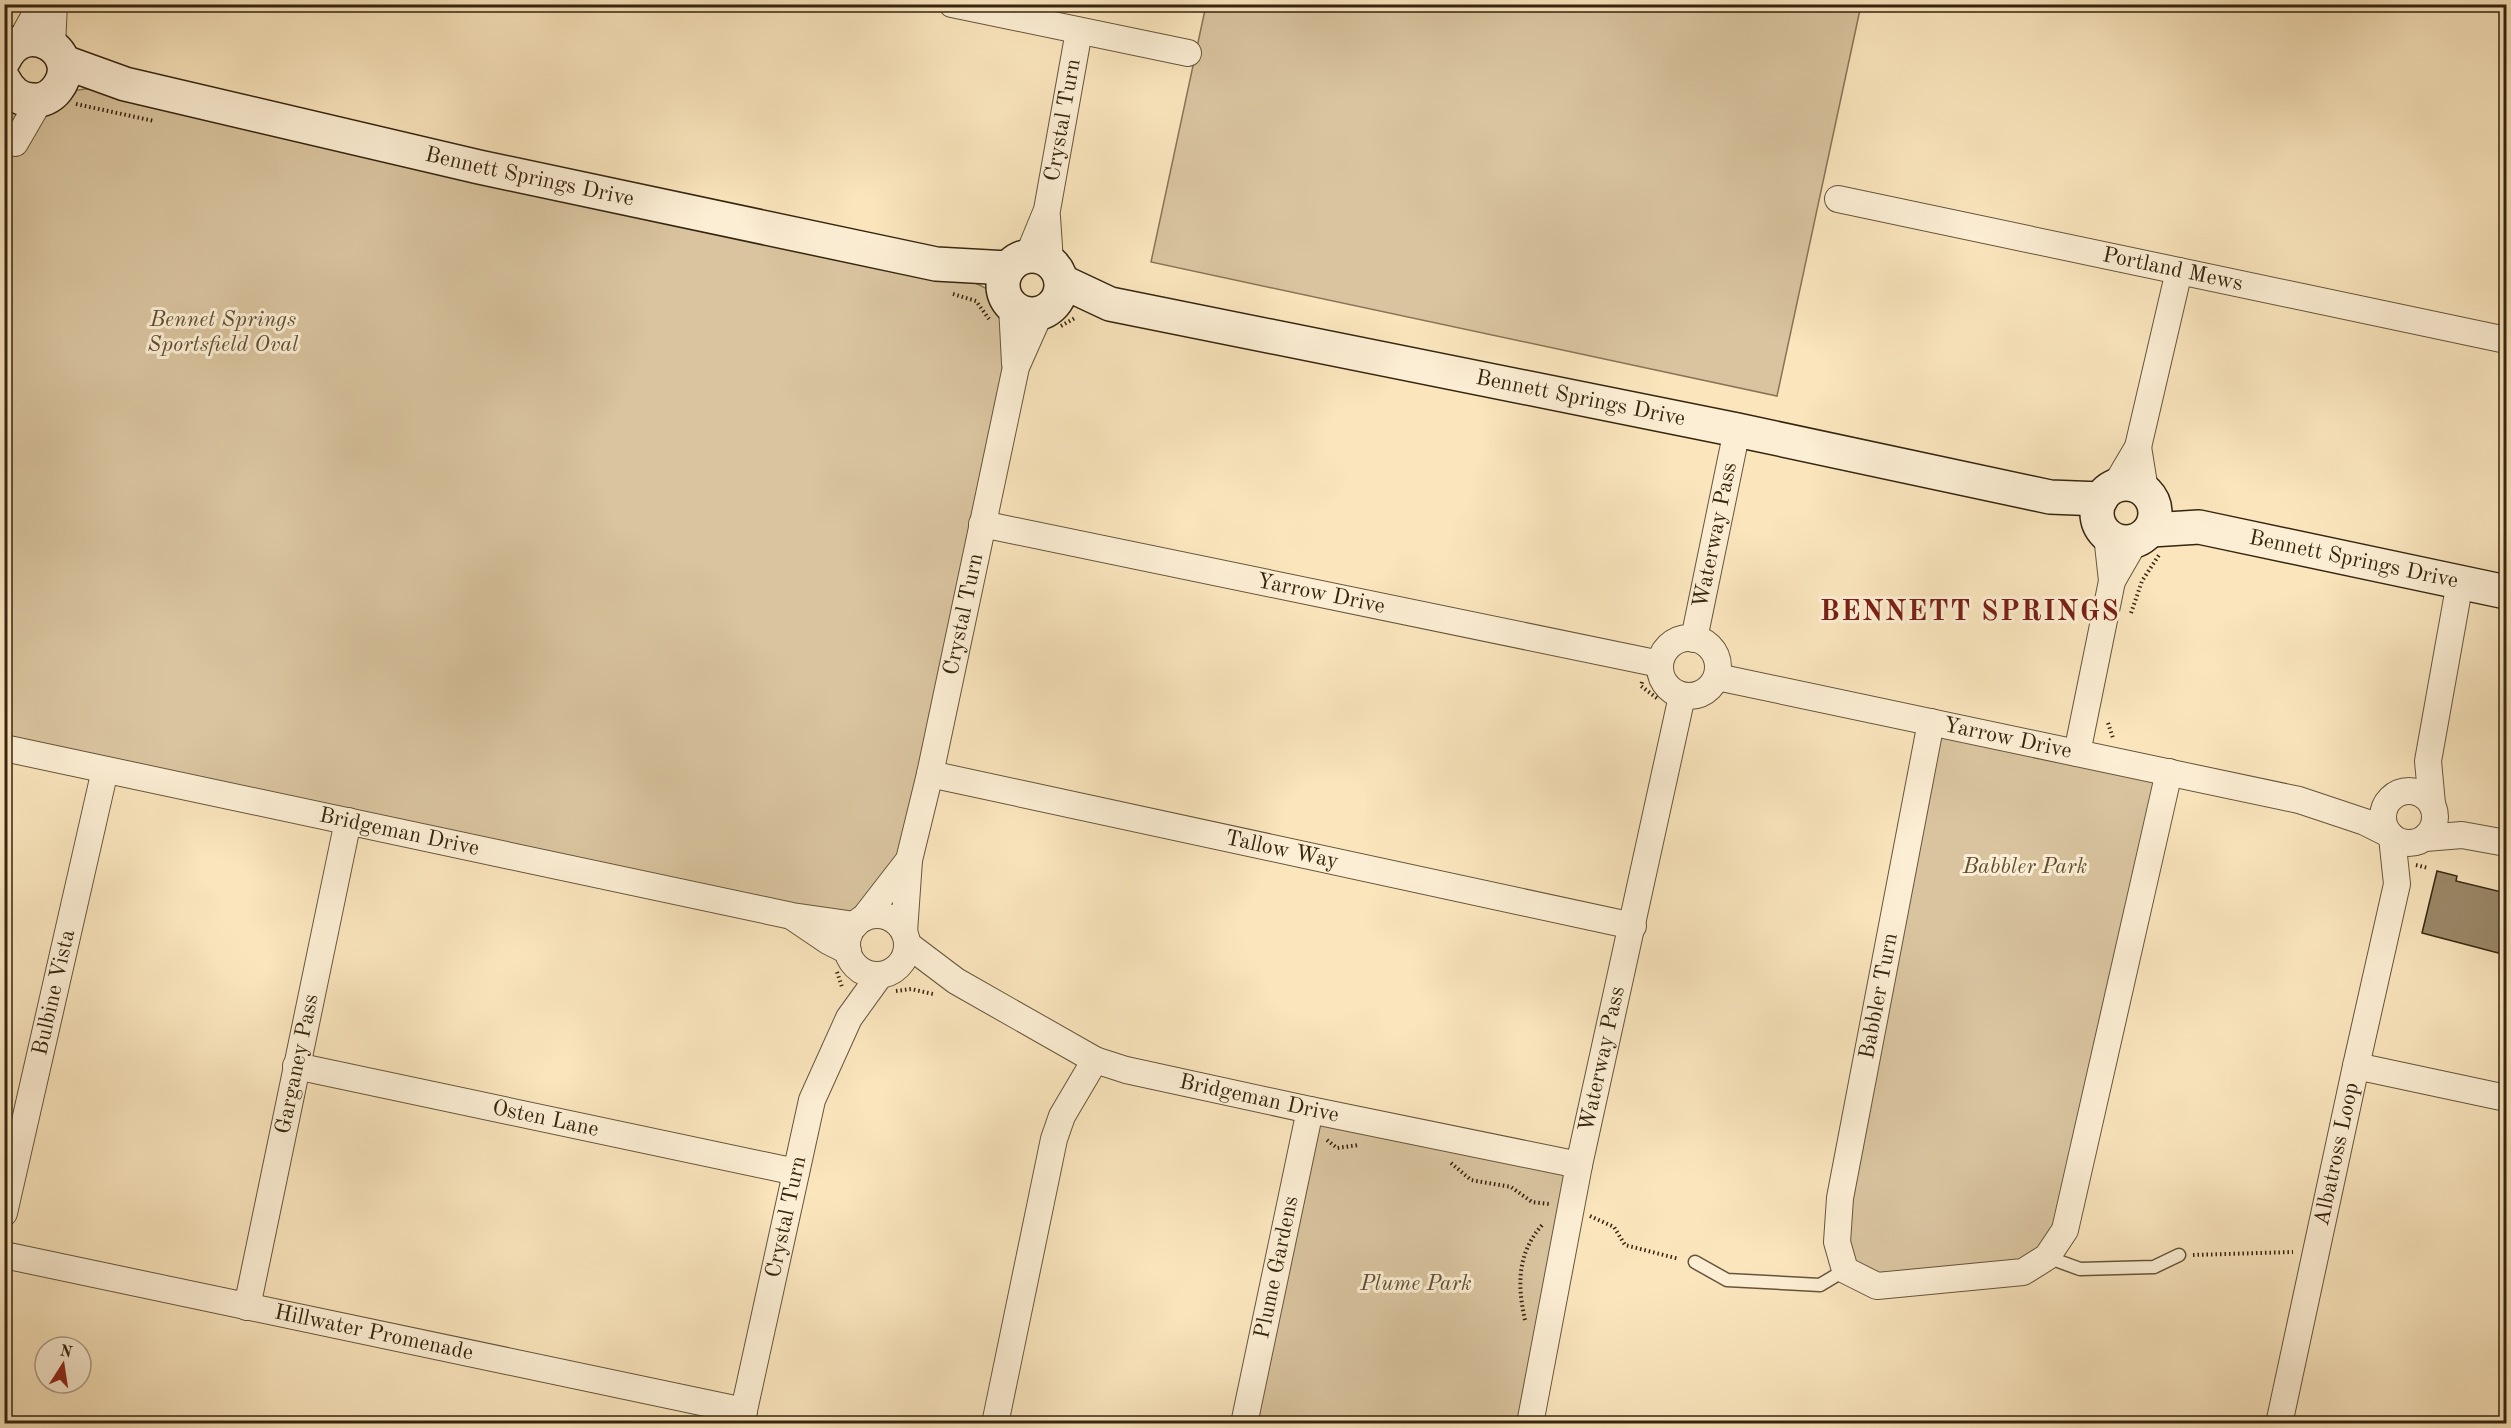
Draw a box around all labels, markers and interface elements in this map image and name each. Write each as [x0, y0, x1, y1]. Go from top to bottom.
street label: Crystal Turn [1041, 57, 1085, 183]
street label: Bennett Springs Drive [423, 144, 636, 211]
street label: Portland Mews [2100, 244, 2245, 295]
park label: Bennet Springs Sportsfield Oval [148, 309, 299, 356]
street label: Bennett Springs Drive [1474, 367, 1687, 430]
street label: Waterway Pass [1690, 460, 1741, 610]
street label: Bennett Springs Drive [2247, 527, 2460, 593]
street label: Crystal Turn [940, 551, 987, 677]
street label: Yarrow Drive [1255, 570, 1387, 618]
district label: BENNETT SPRINGS [1820, 599, 2120, 627]
street label: Yarrow Drive [1942, 714, 2074, 763]
street label: Bridgeman Drive [317, 804, 481, 860]
street label: Tallow Way [1223, 827, 1341, 873]
park label: Babbler Park [1962, 856, 2087, 878]
street label: Bulbine Vista [29, 927, 79, 1058]
street label: Babbler Turn [1856, 931, 1902, 1061]
street label: Waterway Pass [1576, 984, 1629, 1134]
street label: Garganey Pass [272, 992, 323, 1136]
street label: Bridgeman Drive [1177, 1071, 1341, 1127]
street label: Albatross Loop [2311, 1081, 2363, 1228]
street label: Osten Lane [490, 1097, 601, 1141]
street label: Crystal Turn [762, 1154, 810, 1280]
street label: Plume Gardens [1251, 1194, 1303, 1341]
park label: Plume Park [1359, 1273, 1472, 1295]
street label: Hillwater Promenade [273, 1301, 475, 1365]
north arrow [33, 1335, 93, 1395]
text: N [58, 1343, 74, 1362]

